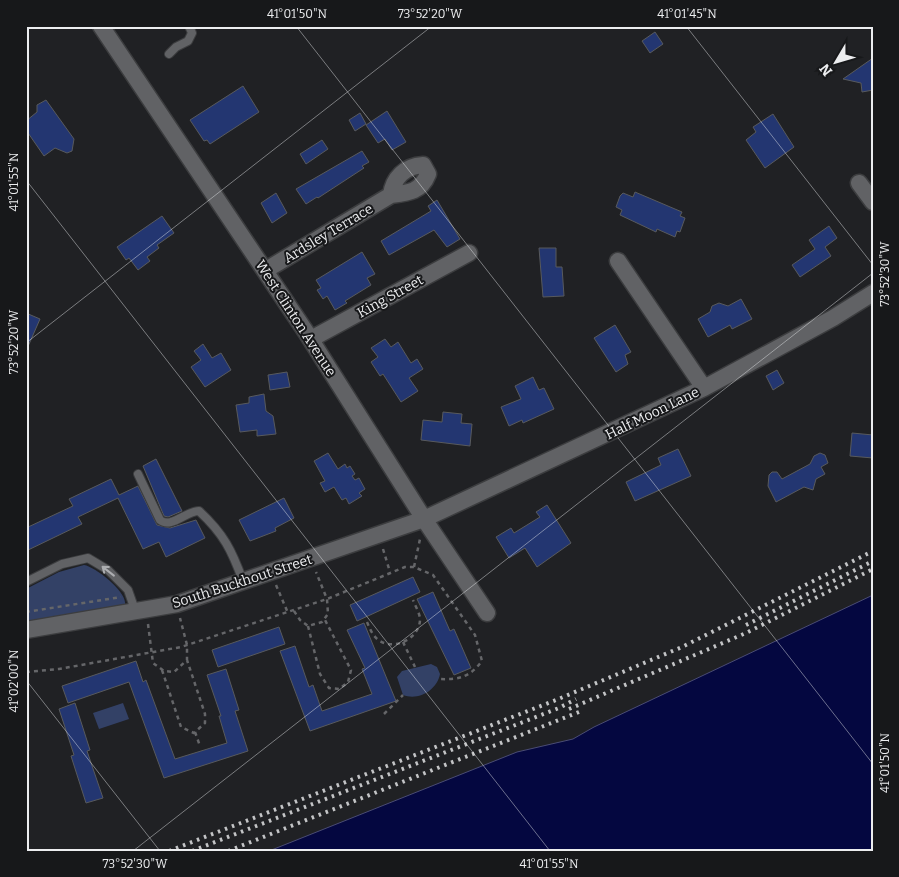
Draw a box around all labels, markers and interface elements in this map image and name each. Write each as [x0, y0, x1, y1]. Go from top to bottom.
text: 41°01'50"N [267, 7, 328, 21]
text: 73°52'20"W [398, 7, 463, 21]
text: 41°01'45"N [657, 7, 717, 21]
north arrow [812, 38, 862, 88]
text: N [816, 60, 836, 79]
text: 41°01'55"N [7, 152, 21, 211]
street label: Ardsley Terrace [280, 200, 376, 267]
text: 73°52'30"W [878, 241, 892, 306]
street label: West Clinton Avenue [252, 257, 339, 380]
street label: King Street [354, 271, 426, 322]
text: 73°52'20"W [7, 309, 21, 374]
street label: Half Moon Lane [603, 383, 702, 443]
street label: South Buckhout Street [170, 551, 314, 612]
one-way arrow [101, 566, 114, 577]
text: 41°02'00"N [7, 649, 21, 713]
text: 41°01'50"N [878, 732, 892, 793]
text: 73°52'30"W [103, 857, 168, 871]
text: 41°01'55"N [520, 857, 579, 871]

